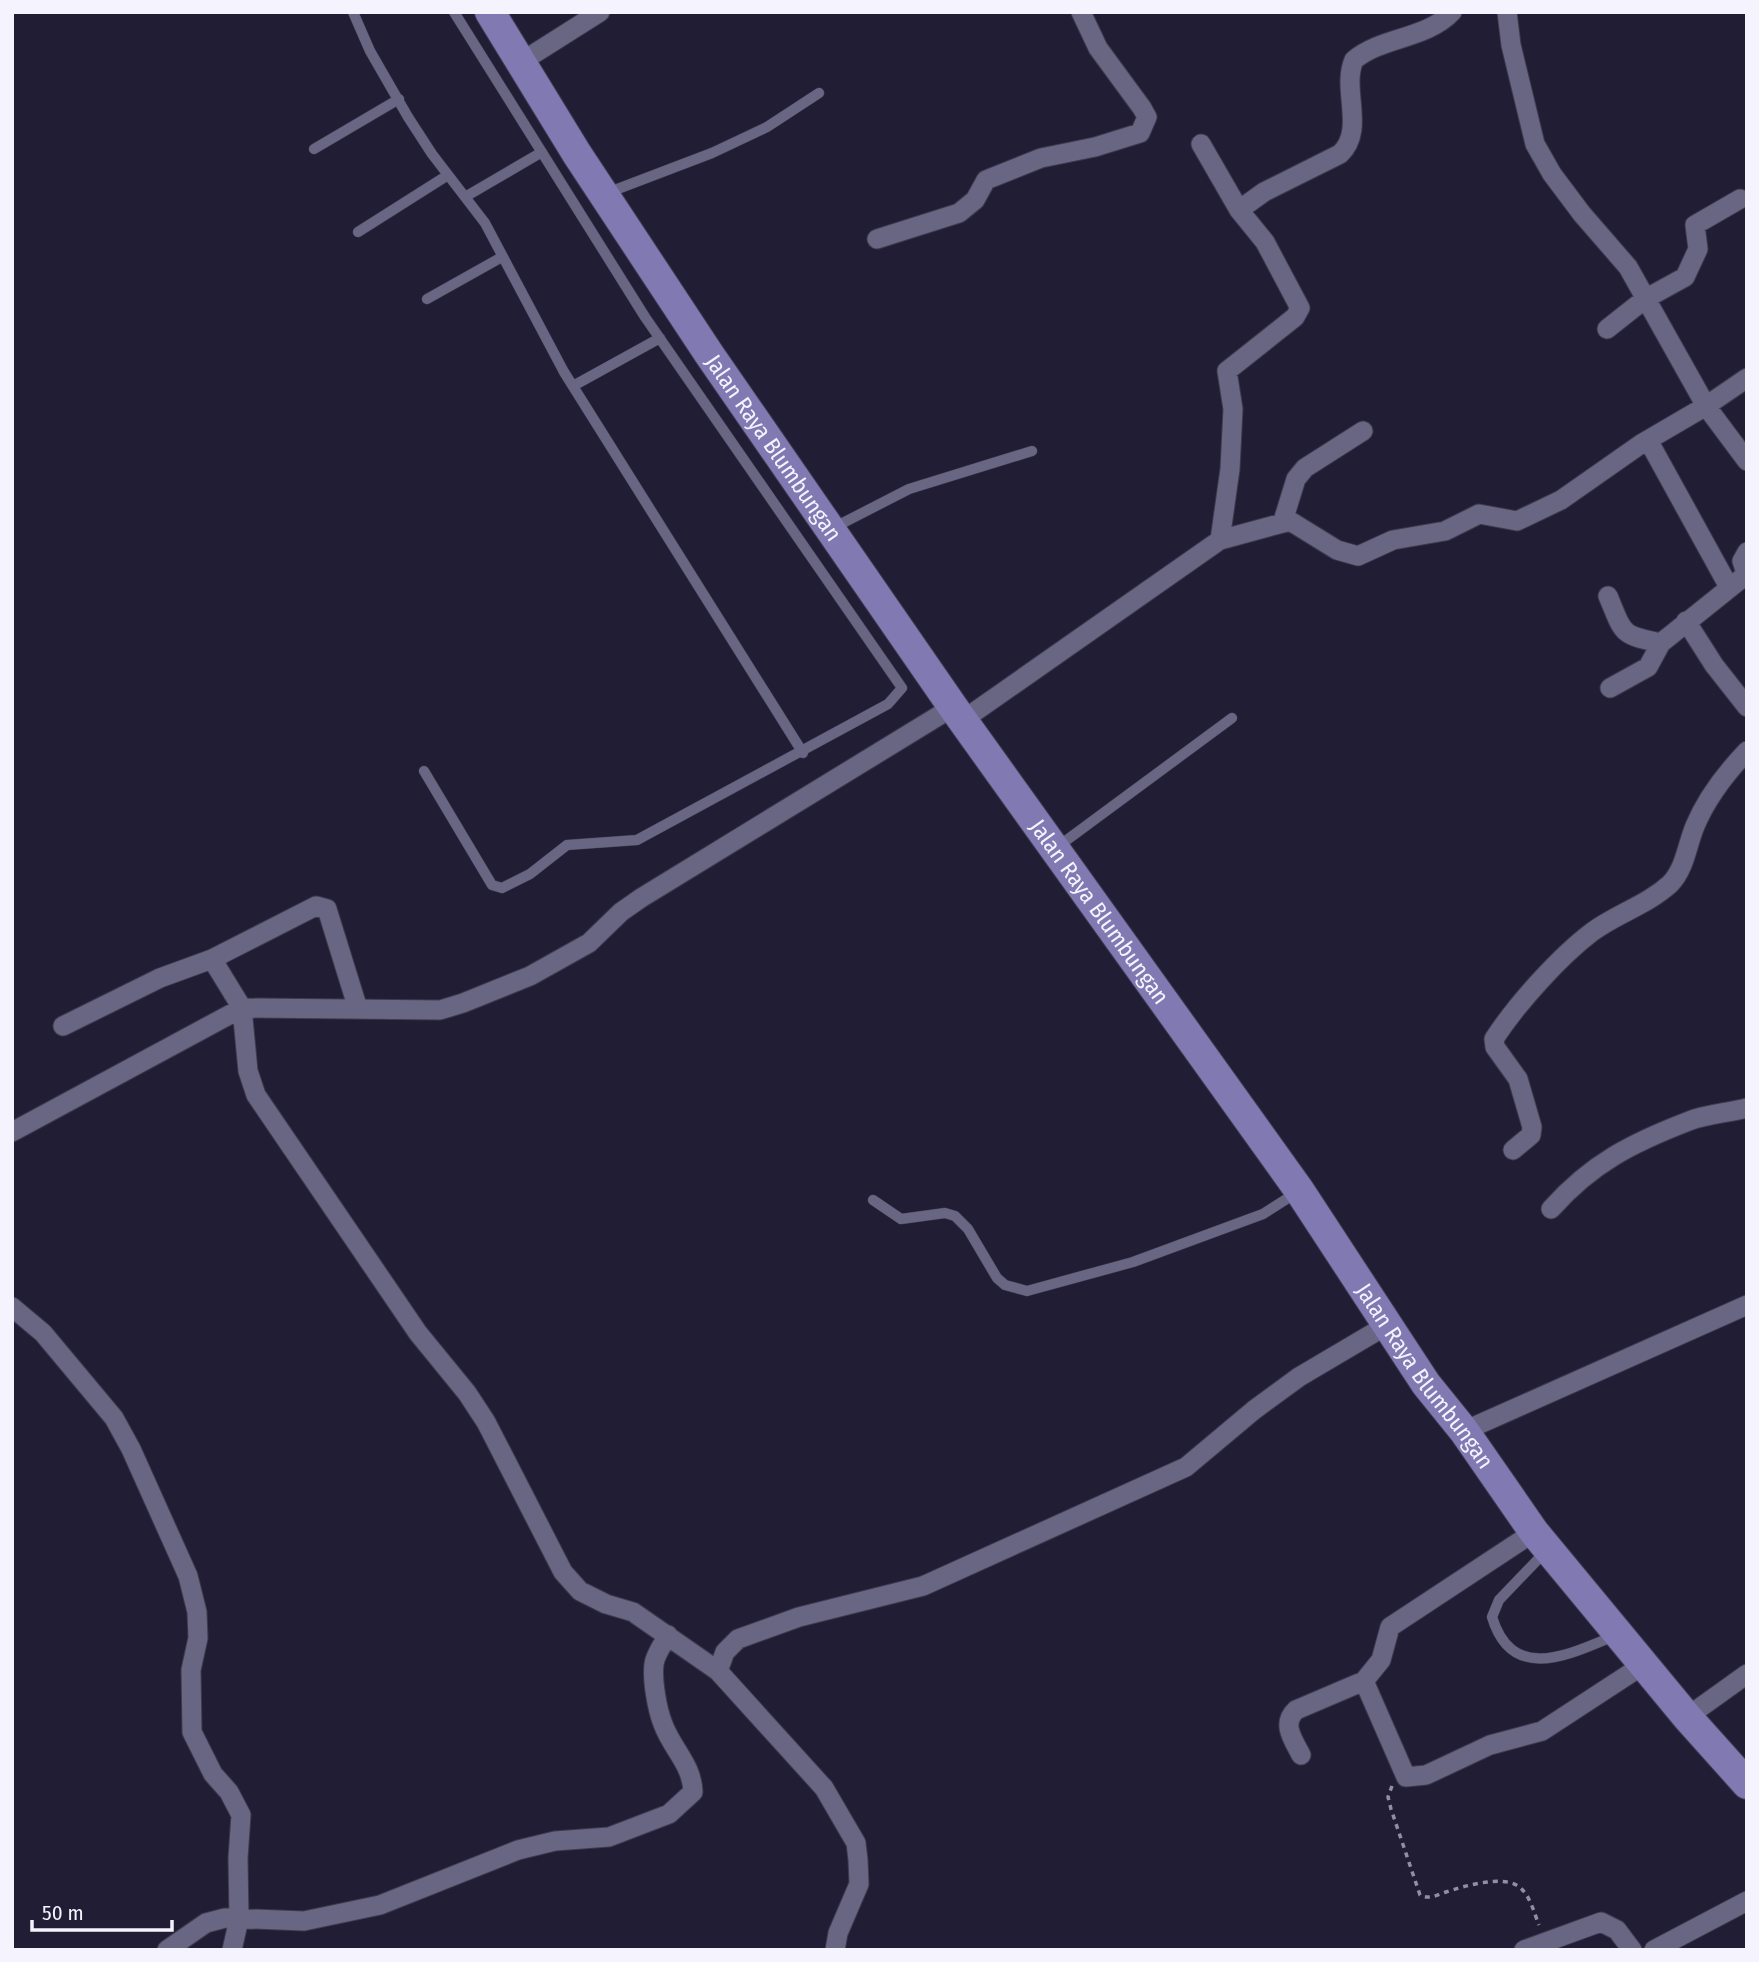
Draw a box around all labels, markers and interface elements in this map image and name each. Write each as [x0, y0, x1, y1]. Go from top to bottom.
street label: Jalan Raya Blumbungan [700, 349, 848, 546]
street label: Jalan Raya Blumbungan [1024, 814, 1175, 1009]
street label: Jalan Raya Blumbungan [1350, 1278, 1500, 1474]
scale bar [32, 1888, 172, 1932]
text: 50 m [42, 1900, 84, 1926]

